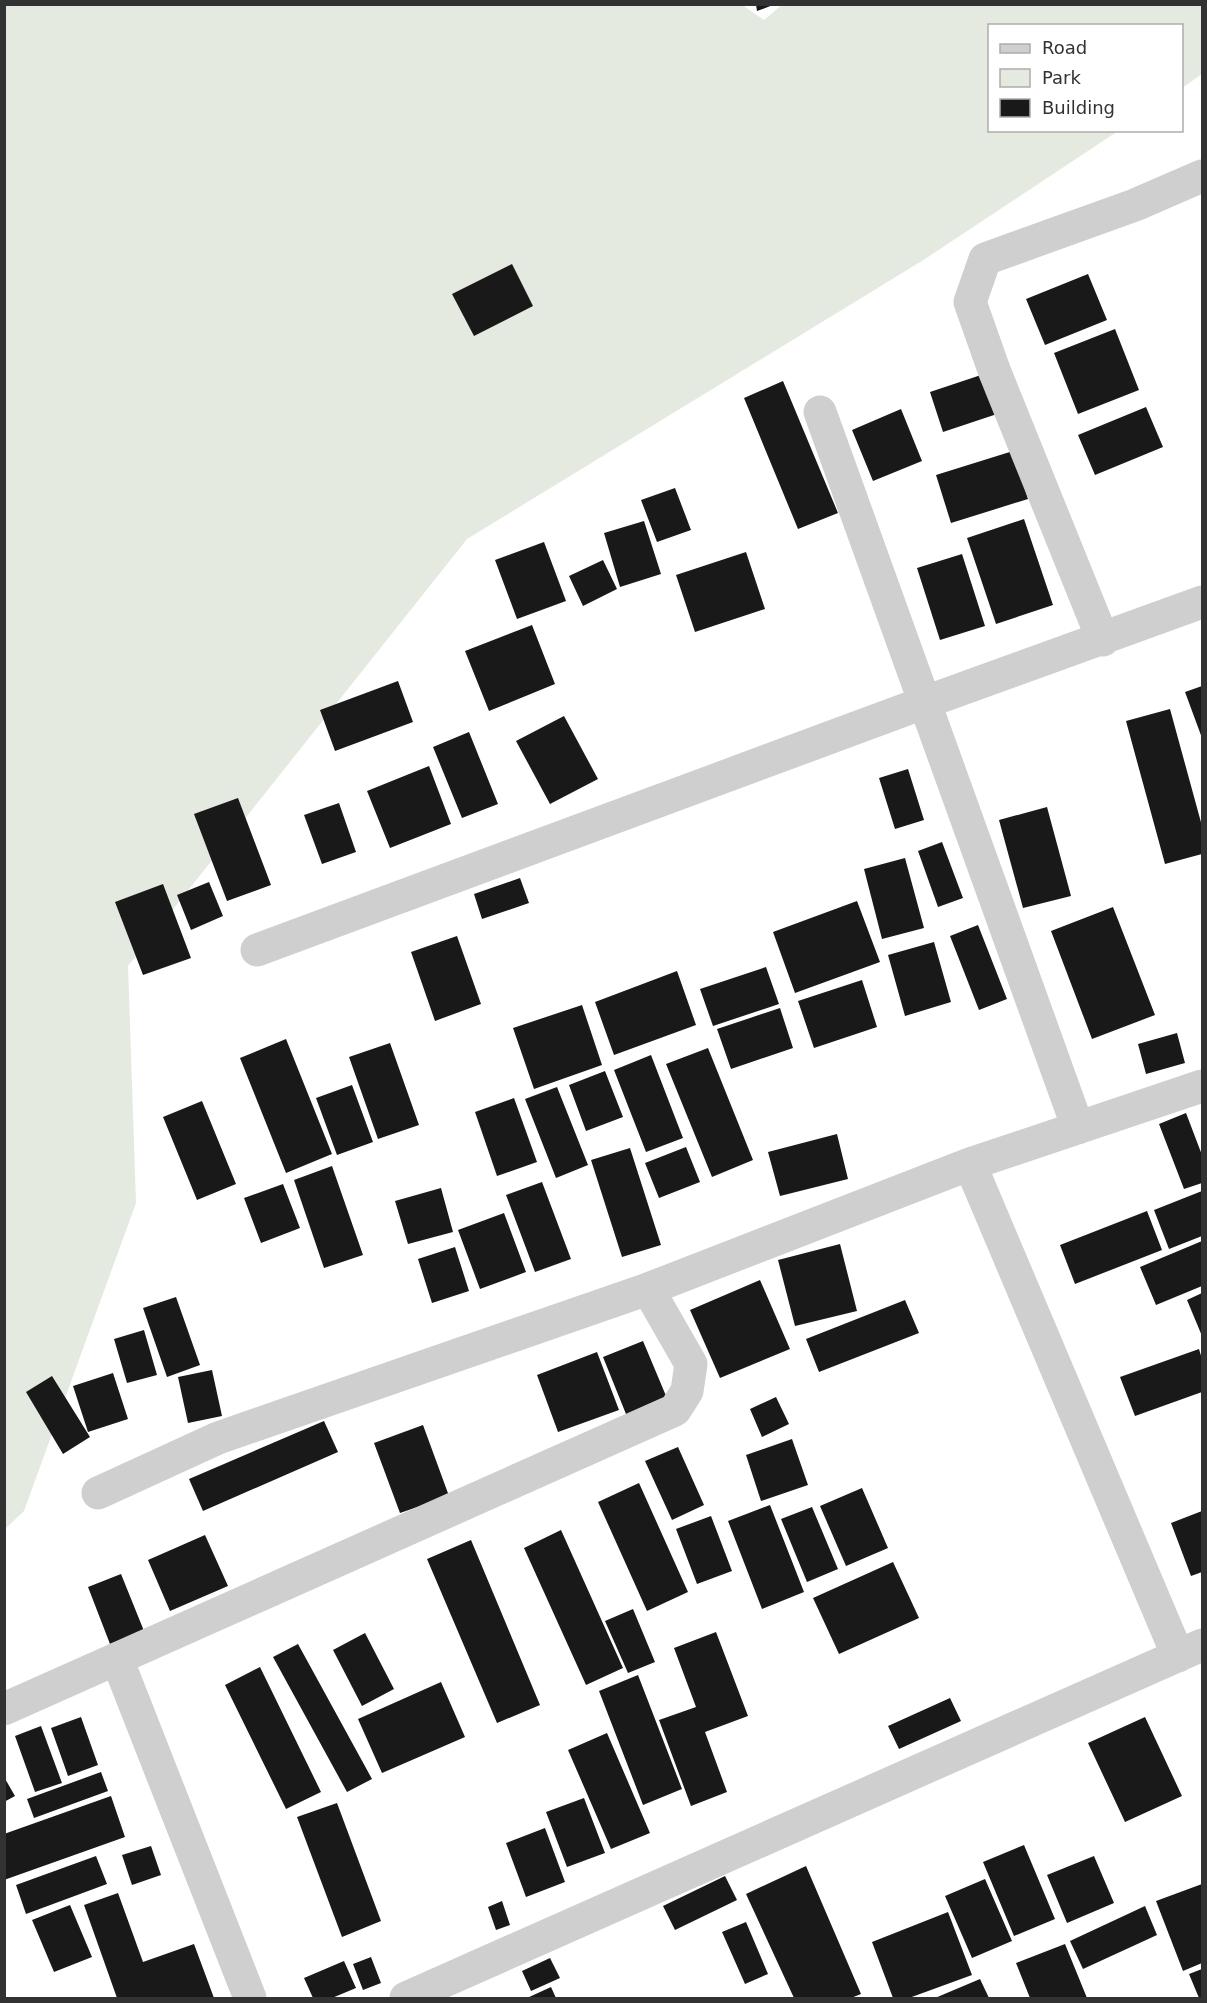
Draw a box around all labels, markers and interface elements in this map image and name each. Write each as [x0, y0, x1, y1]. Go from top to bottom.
legend [988, 24, 1183, 132]
text: Road [1042, 37, 1087, 58]
text: Park [1042, 67, 1081, 88]
text: Building [1042, 97, 1115, 118]

